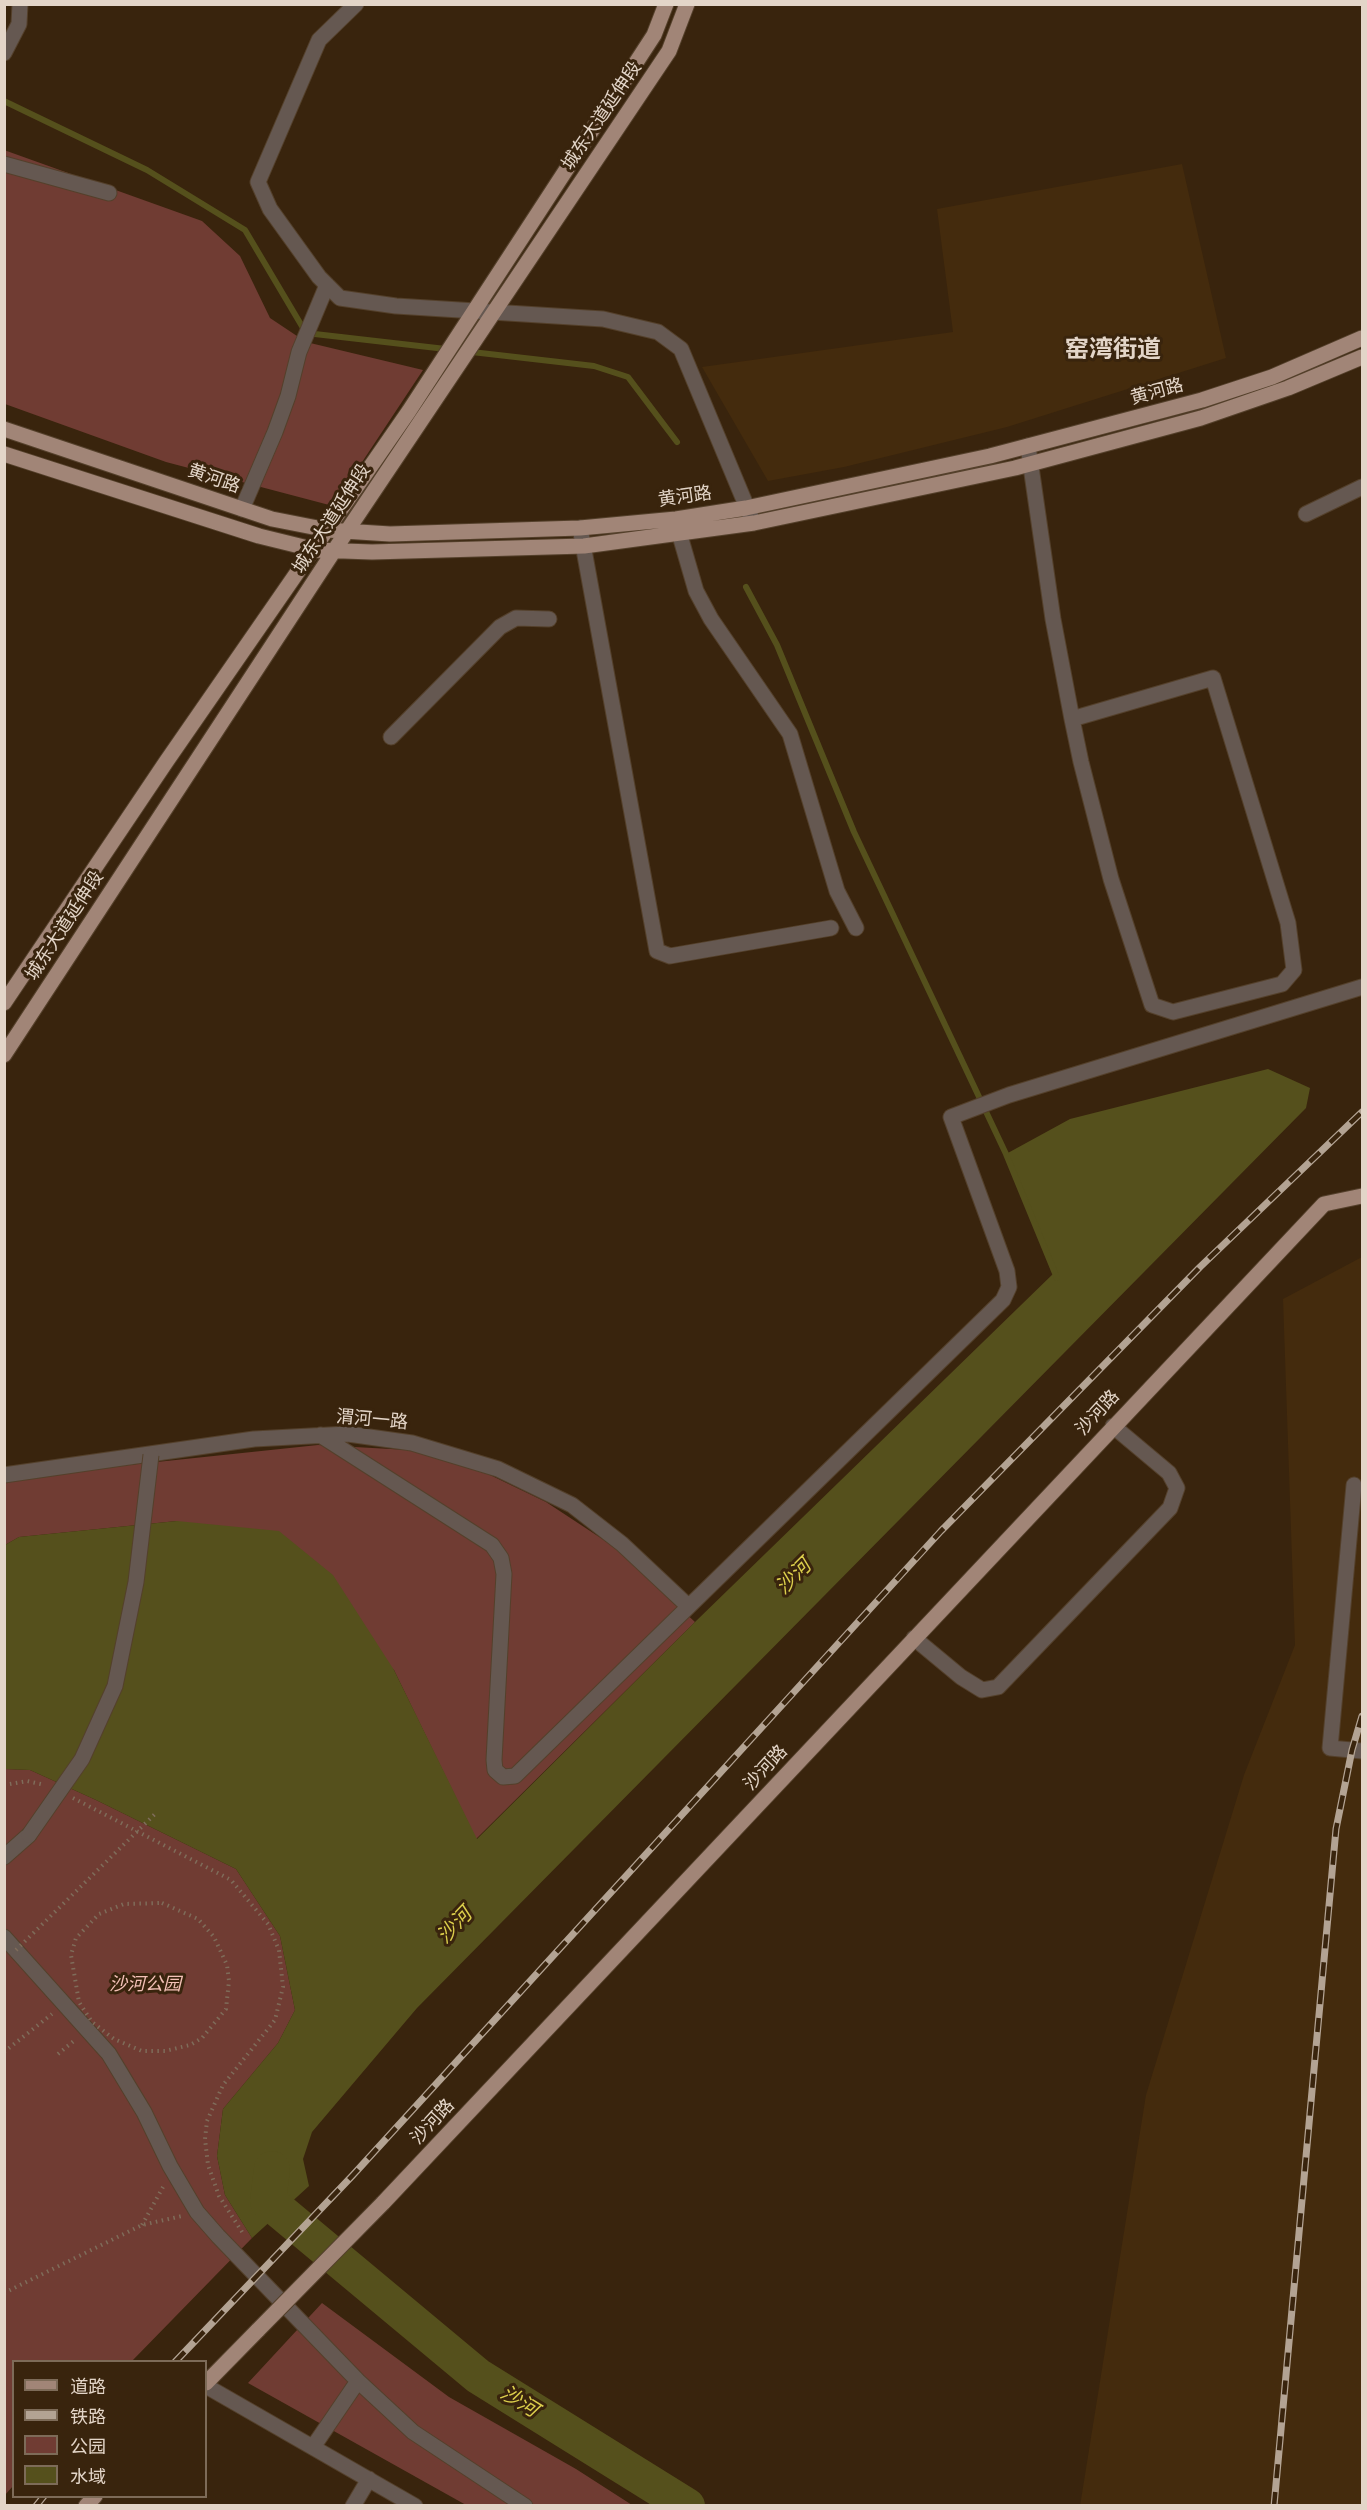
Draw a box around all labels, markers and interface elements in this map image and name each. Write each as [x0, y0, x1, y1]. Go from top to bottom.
street label: 城东大道延伸段 [558, 58, 646, 174]
district label: 窑湾街道 [1065, 336, 1161, 364]
street label: 黄河路 [1128, 375, 1186, 409]
street label: 黄河路 [185, 460, 243, 498]
street label: 城东大道延伸段 [289, 460, 375, 578]
street label: 黄河路 [657, 483, 713, 511]
street label: 城东大道延伸段 [22, 867, 108, 985]
street label: 沙河路 [1072, 1386, 1124, 1440]
street label: 渭河一路 [335, 1406, 409, 1434]
water label: 沙河 [771, 1554, 817, 1600]
street label: 沙河路 [740, 1741, 792, 1795]
water label: 沙河 [433, 1903, 477, 1949]
park label: 沙河公园 [109, 1974, 181, 1996]
street label: 沙河路 [407, 2095, 459, 2149]
legend [12, 2360, 207, 2498]
text: 道路 [70, 2375, 106, 2398]
water label: 沙河 [496, 2381, 542, 2423]
text: 铁路 [70, 2405, 106, 2428]
text: 公园 [70, 2435, 106, 2458]
text: 水域 [70, 2465, 106, 2488]

